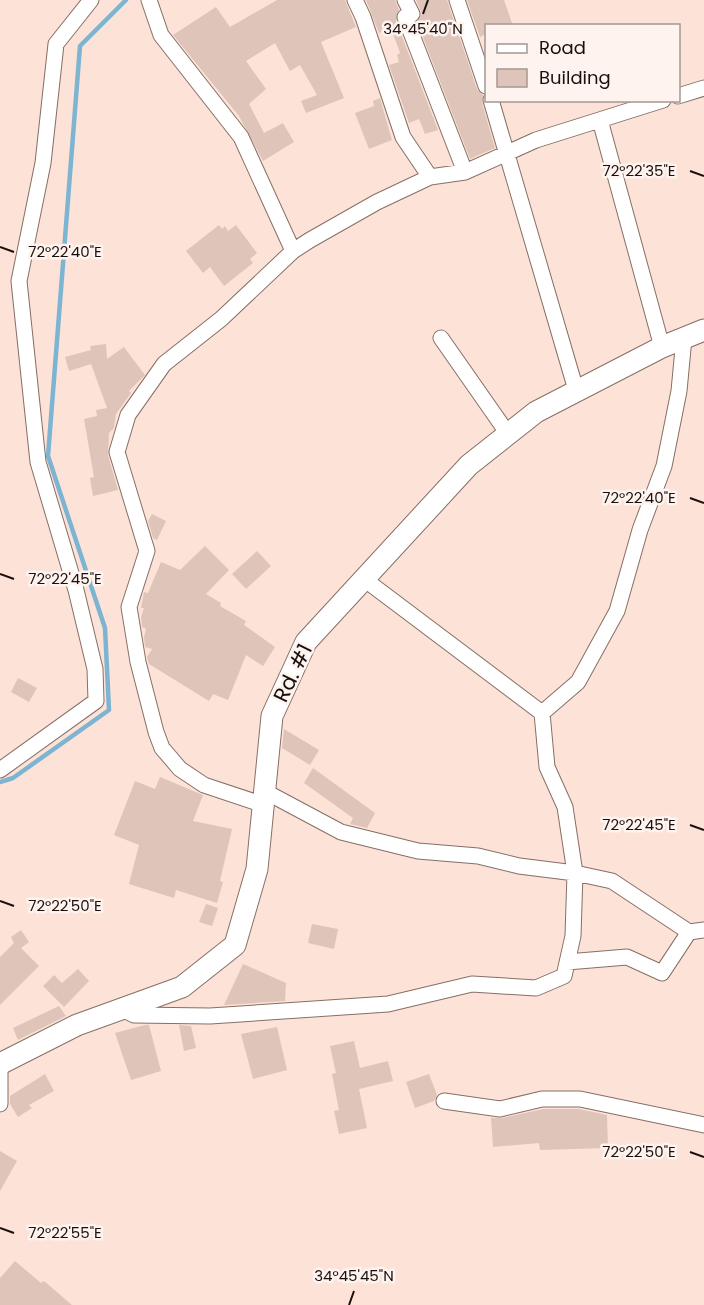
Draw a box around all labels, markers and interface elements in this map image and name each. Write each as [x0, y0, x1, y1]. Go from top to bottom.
text: 34°45'40"N [383, 18, 463, 39]
legend [485, 24, 680, 102]
text: Road [539, 35, 586, 60]
text: Building [539, 65, 611, 90]
text: 72°22'35"E [603, 160, 675, 181]
text: 72°22'40"E [28, 241, 102, 262]
text: 72°22'40"E [602, 487, 676, 508]
text: 72°22'45"E [28, 568, 102, 589]
street label: Rd. #1 [266, 639, 319, 707]
text: 72°22'45"E [602, 814, 676, 835]
text: 72°22'50"E [28, 895, 102, 916]
text: 72°22'50"E [602, 1141, 676, 1162]
text: 72°22'55"E [28, 1222, 102, 1243]
text: 34°45'45"N [314, 1265, 394, 1286]

